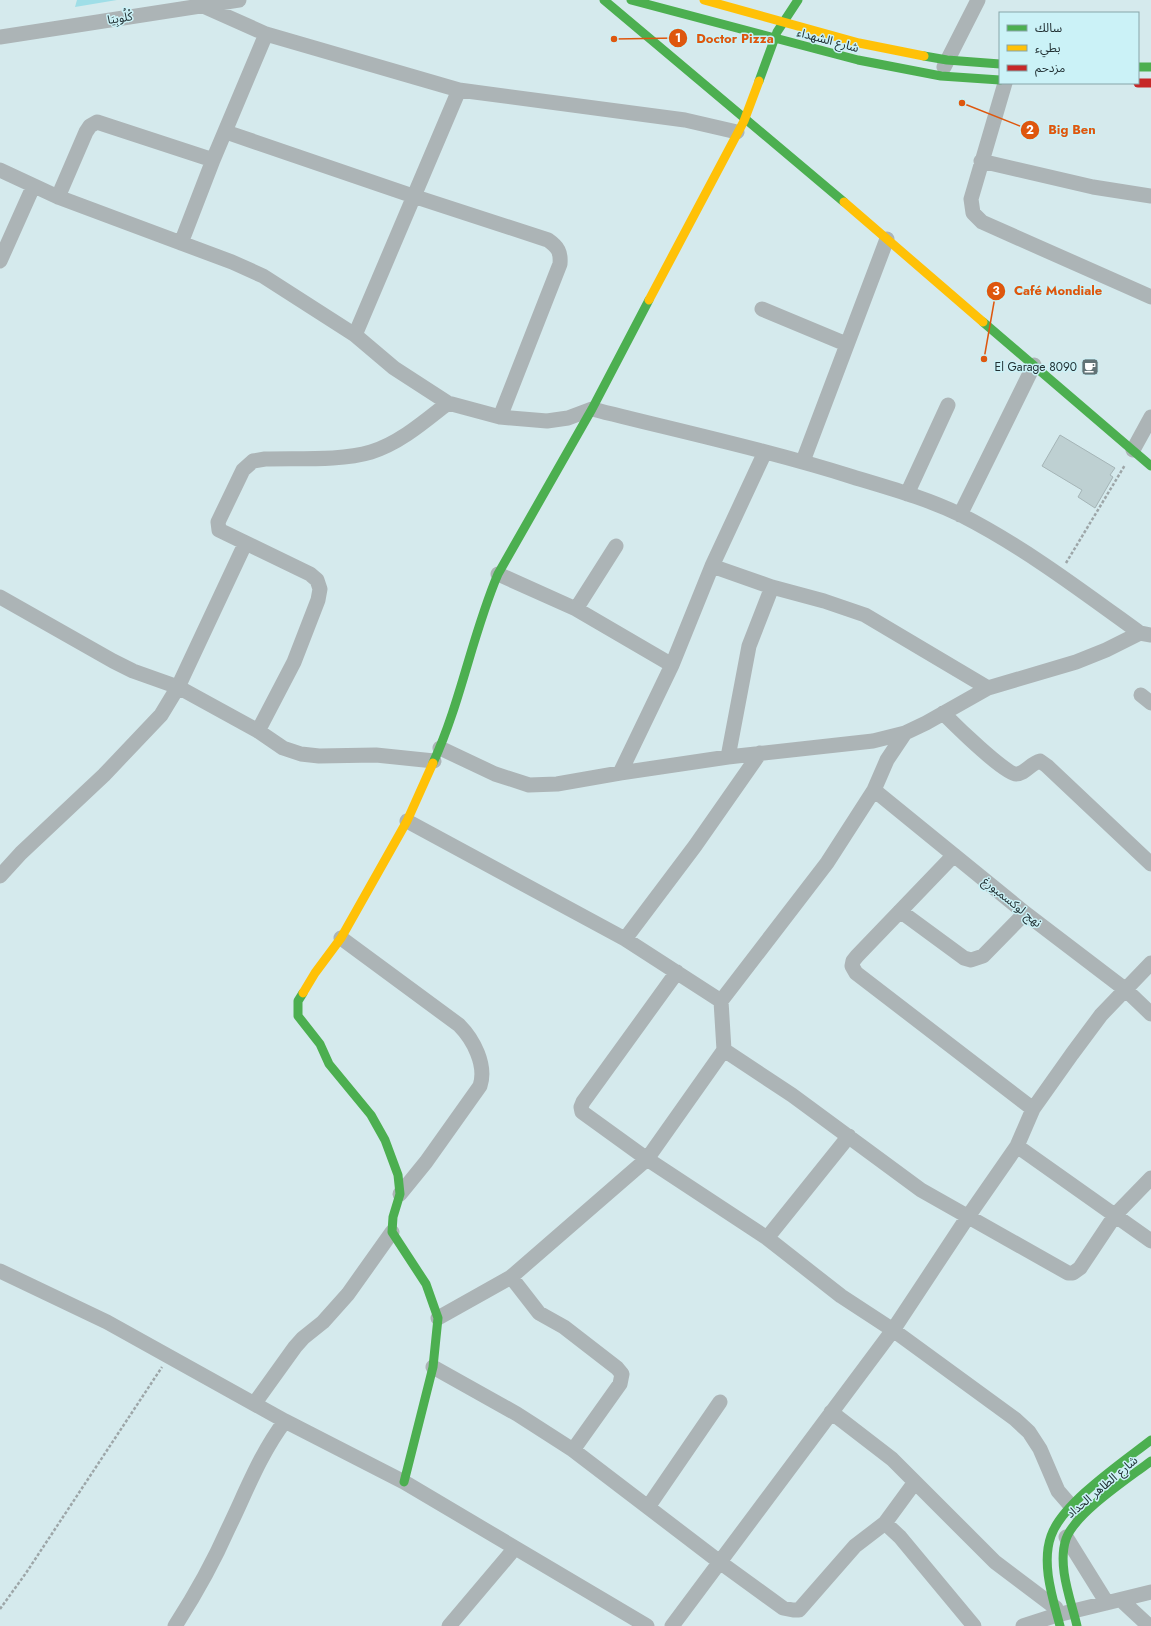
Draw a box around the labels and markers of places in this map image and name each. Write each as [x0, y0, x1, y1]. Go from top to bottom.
callout: Doctor Pizza [668, 26, 781, 51]
callout: Big Ben [1020, 117, 1104, 142]
callout: Café Mondiale [986, 278, 1110, 303]
cafe icon: El Garage 8090 [1080, 357, 1100, 377]
place label: El Garage 8090 [995, 358, 1077, 376]

